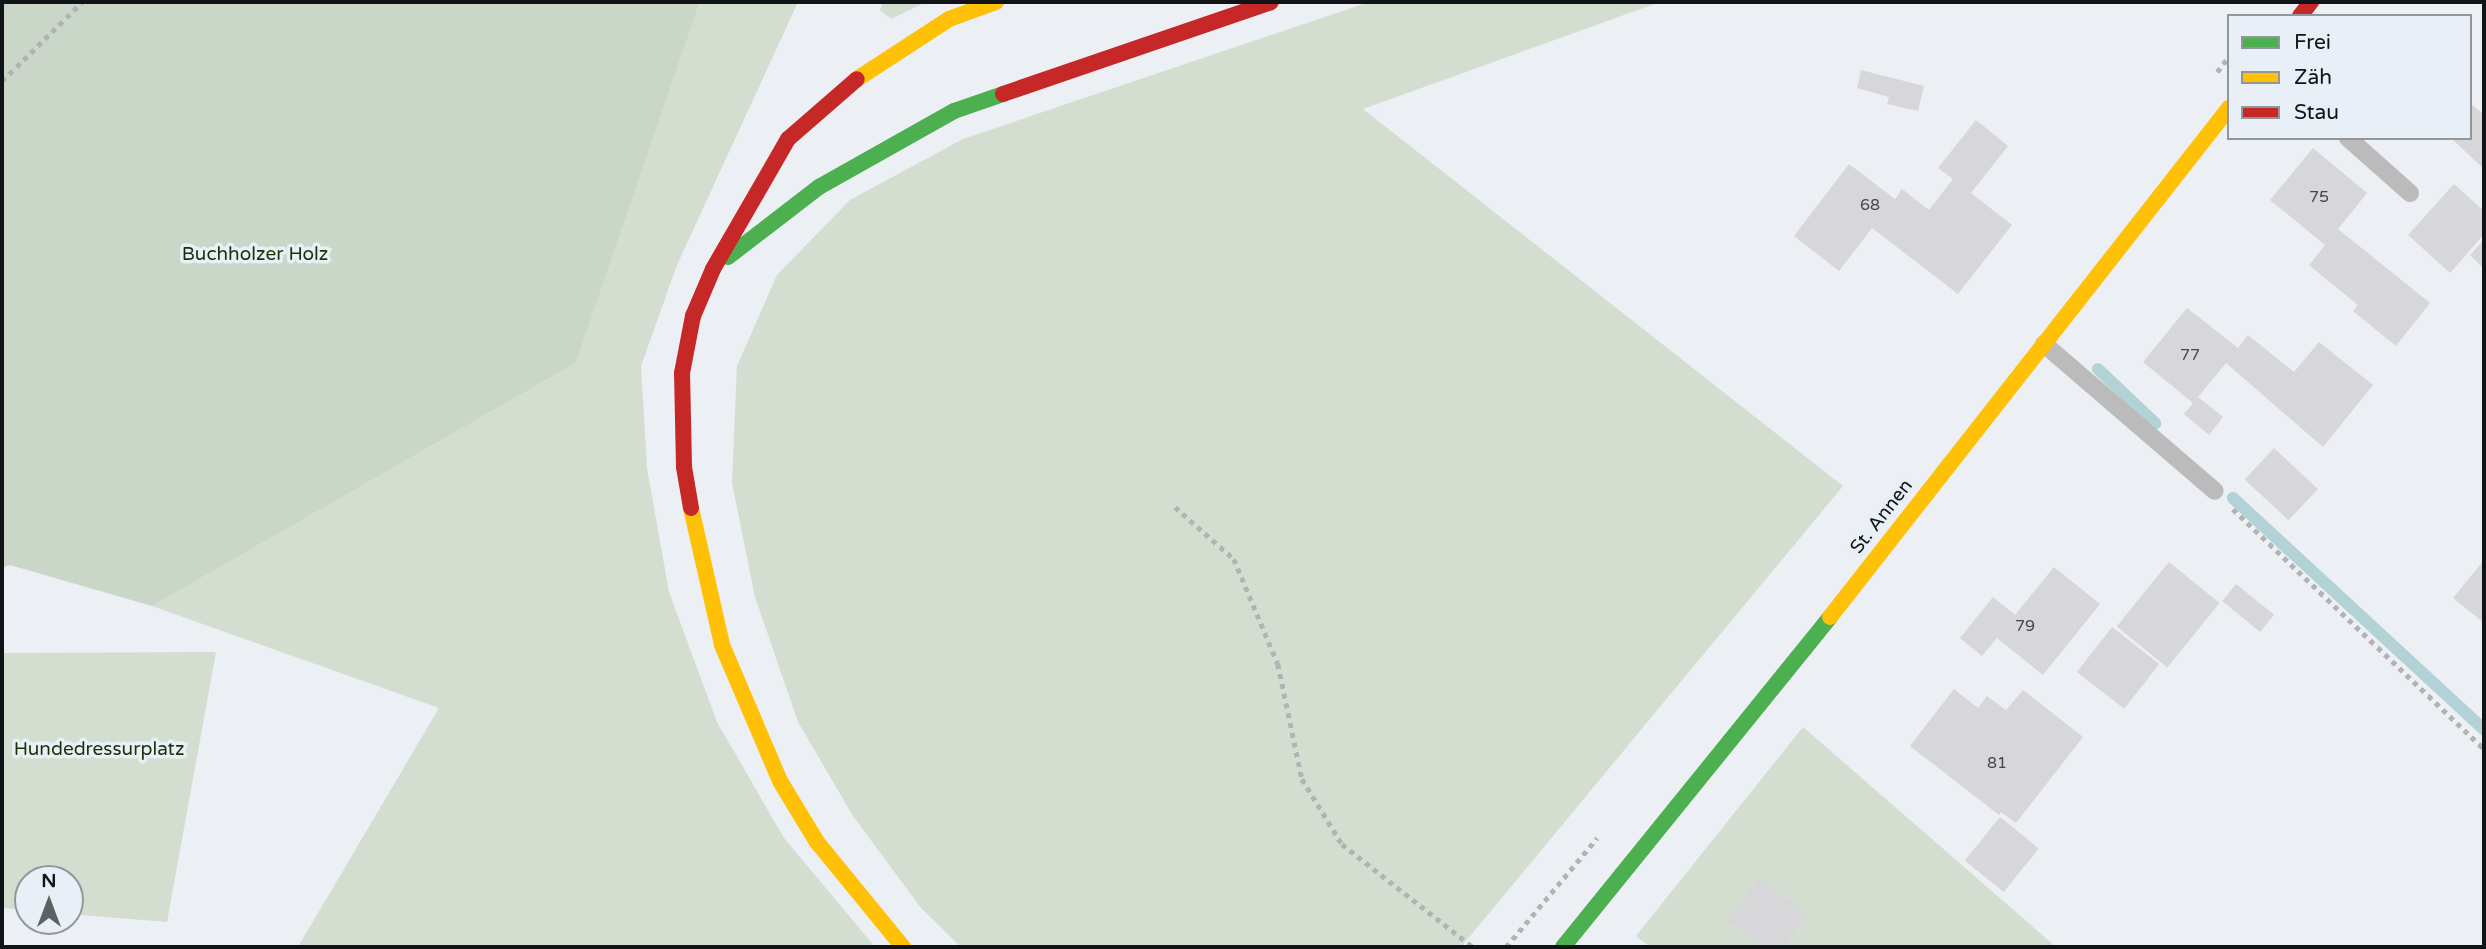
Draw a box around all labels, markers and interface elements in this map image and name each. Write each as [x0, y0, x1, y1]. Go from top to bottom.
legend [2227, 14, 2472, 140]
text: Frei [2294, 30, 2331, 55]
text: Zäh [2294, 65, 2332, 90]
text: Stau [2294, 100, 2339, 125]
house number: 75 [2309, 187, 2329, 207]
house number: 68 [1860, 195, 1880, 215]
park label: Buchholzer Holz [182, 244, 328, 266]
house number: 77 [2180, 345, 2200, 365]
street label: St. Annen [1846, 475, 1918, 559]
house number: 79 [2015, 616, 2035, 636]
park label: Hundedressurplatz [14, 739, 184, 761]
house number: 81 [1987, 753, 2007, 773]
north arrow [14, 865, 84, 935]
text: N [41, 870, 57, 892]

